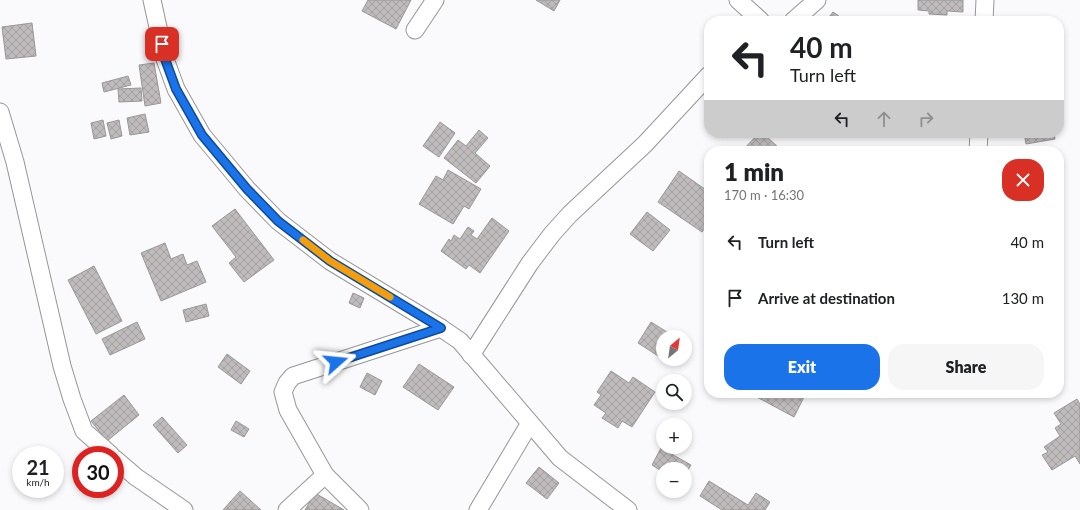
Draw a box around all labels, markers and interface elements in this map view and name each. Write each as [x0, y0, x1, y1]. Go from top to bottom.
pin [145, 27, 179, 61]
text: 40 m [790, 30, 853, 64]
icon: left [724, 32, 776, 84]
icon: arrive [151, 33, 173, 55]
text: Turn left [790, 64, 856, 86]
icon: left [831, 108, 853, 130]
icon: ahead [873, 108, 895, 130]
icon: right [915, 108, 937, 130]
text: 1 min [724, 157, 784, 186]
button: close [1002, 159, 1044, 201]
text: 170 m · 16:30 [724, 187, 804, 203]
icon: left [724, 231, 746, 253]
text: Turn left [758, 233, 814, 251]
text: 40 m [1010, 233, 1044, 251]
icon: arrive [724, 287, 746, 309]
text: Arrive at destination [758, 289, 895, 307]
text: 130 m [1002, 289, 1044, 307]
north arrow [656, 330, 692, 366]
map controls [656, 330, 692, 498]
position arrow [315, 341, 357, 383]
button: Exit [724, 344, 880, 390]
button: Share [888, 344, 1044, 390]
button: search [656, 374, 692, 410]
button: + [656, 418, 692, 454]
speed limit sign: 30 [72, 446, 124, 498]
text: 21 [26, 455, 50, 479]
button: − [656, 462, 692, 498]
text: km/h [26, 476, 50, 488]

